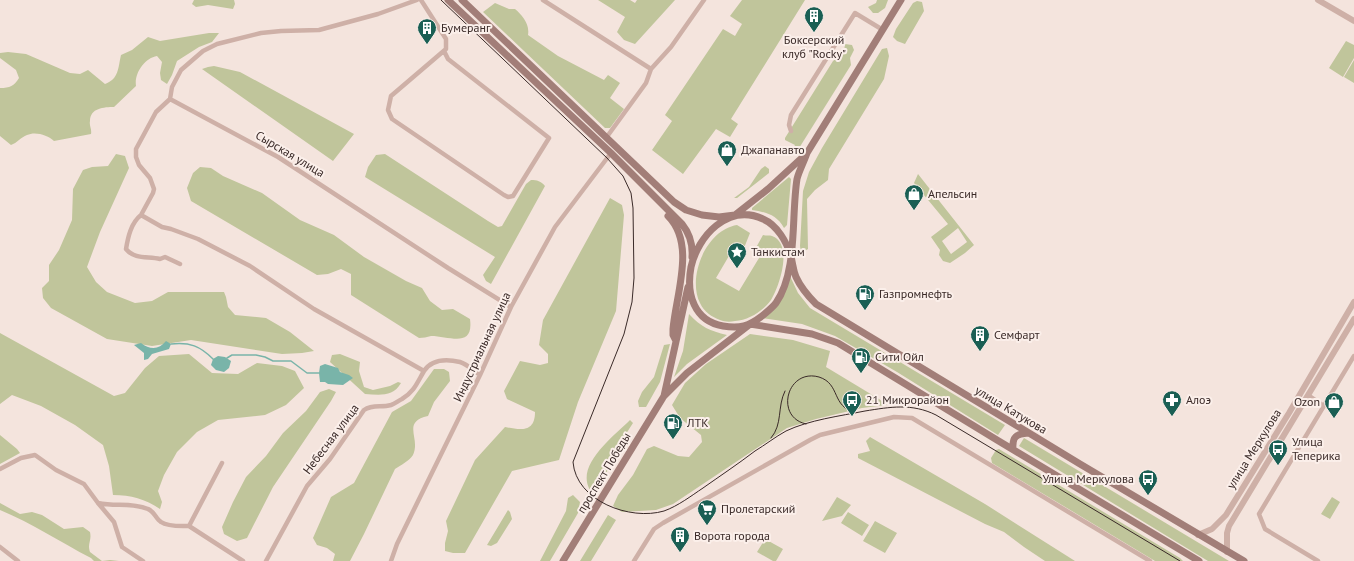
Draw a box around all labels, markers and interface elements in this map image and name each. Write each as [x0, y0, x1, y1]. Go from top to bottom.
building icon: Боксерский клуб "Rocky" [803, 5, 825, 33]
building icon: Бумеранг [416, 17, 438, 45]
place label: Бумеранг [441, 20, 491, 35]
place label: Боксерский клуб "Rocky" [782, 32, 846, 61]
street label: Сырская улица [253, 127, 328, 180]
shop icon: Джапанавто [716, 139, 738, 167]
place label: Джапанавто [741, 142, 805, 157]
shop icon: Апельсин [903, 183, 925, 211]
place label: Апельсин [928, 186, 977, 201]
place icon: Танкистам [726, 241, 748, 269]
place label: Танкистам [751, 244, 805, 259]
fuel station icon: Газпромнефть [854, 283, 876, 311]
place label: Газпромнефть [879, 286, 953, 301]
street label: Индустриальная улица [450, 290, 514, 404]
building icon: Семфарт [969, 324, 991, 352]
place label: Семфарт [994, 327, 1040, 342]
fuel station icon: Сити Ойл [850, 346, 872, 374]
place label: Сити Ойл [875, 349, 924, 364]
street label: улица Катукова [973, 382, 1050, 437]
bus stop icon: 21 Микрорайон [841, 389, 863, 417]
pharmacy icon: Алоэ [1161, 389, 1183, 417]
shop icon: Ozon [1323, 391, 1345, 419]
place label: 21 Микрорайон [866, 392, 949, 407]
place label: Алоэ [1186, 392, 1211, 407]
place label: Ozon [1294, 394, 1320, 409]
street label: Небесная улица [299, 401, 362, 477]
street label: улица Меркулова [1223, 406, 1284, 491]
fuel station icon: ЛТК [662, 412, 684, 440]
place label: ЛТК [686, 415, 708, 430]
street label: проспект Победы [574, 430, 634, 516]
place label: Улица Теперика [1292, 434, 1341, 463]
bus stop icon: Улица Теперика [1267, 438, 1289, 466]
bus stop icon: Улица Меркулова [1137, 468, 1159, 496]
place label: Улица Меркулова [1042, 471, 1134, 486]
supermarket icon: Пролетарский [696, 498, 718, 526]
place label: Пролетарский [721, 501, 795, 516]
building icon: Ворота города [669, 525, 691, 553]
place label: Ворота города [694, 528, 770, 543]

